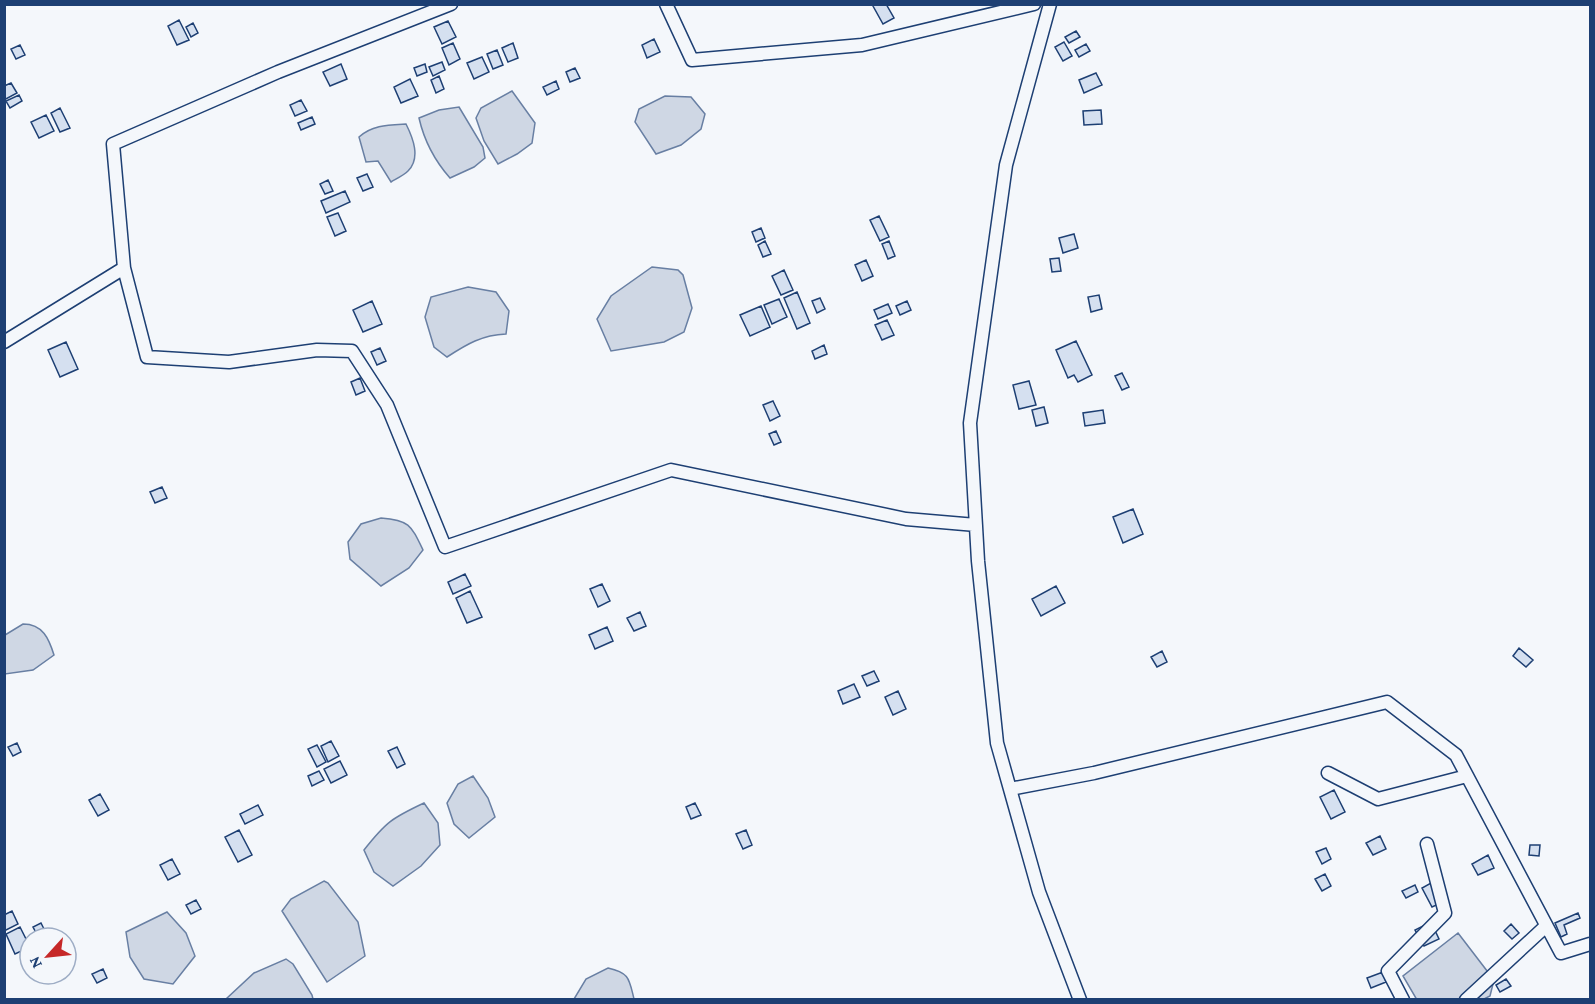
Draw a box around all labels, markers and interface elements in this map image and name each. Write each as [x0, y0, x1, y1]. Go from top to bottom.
north arrow [18, 926, 78, 986]
text: N [25, 954, 45, 971]

